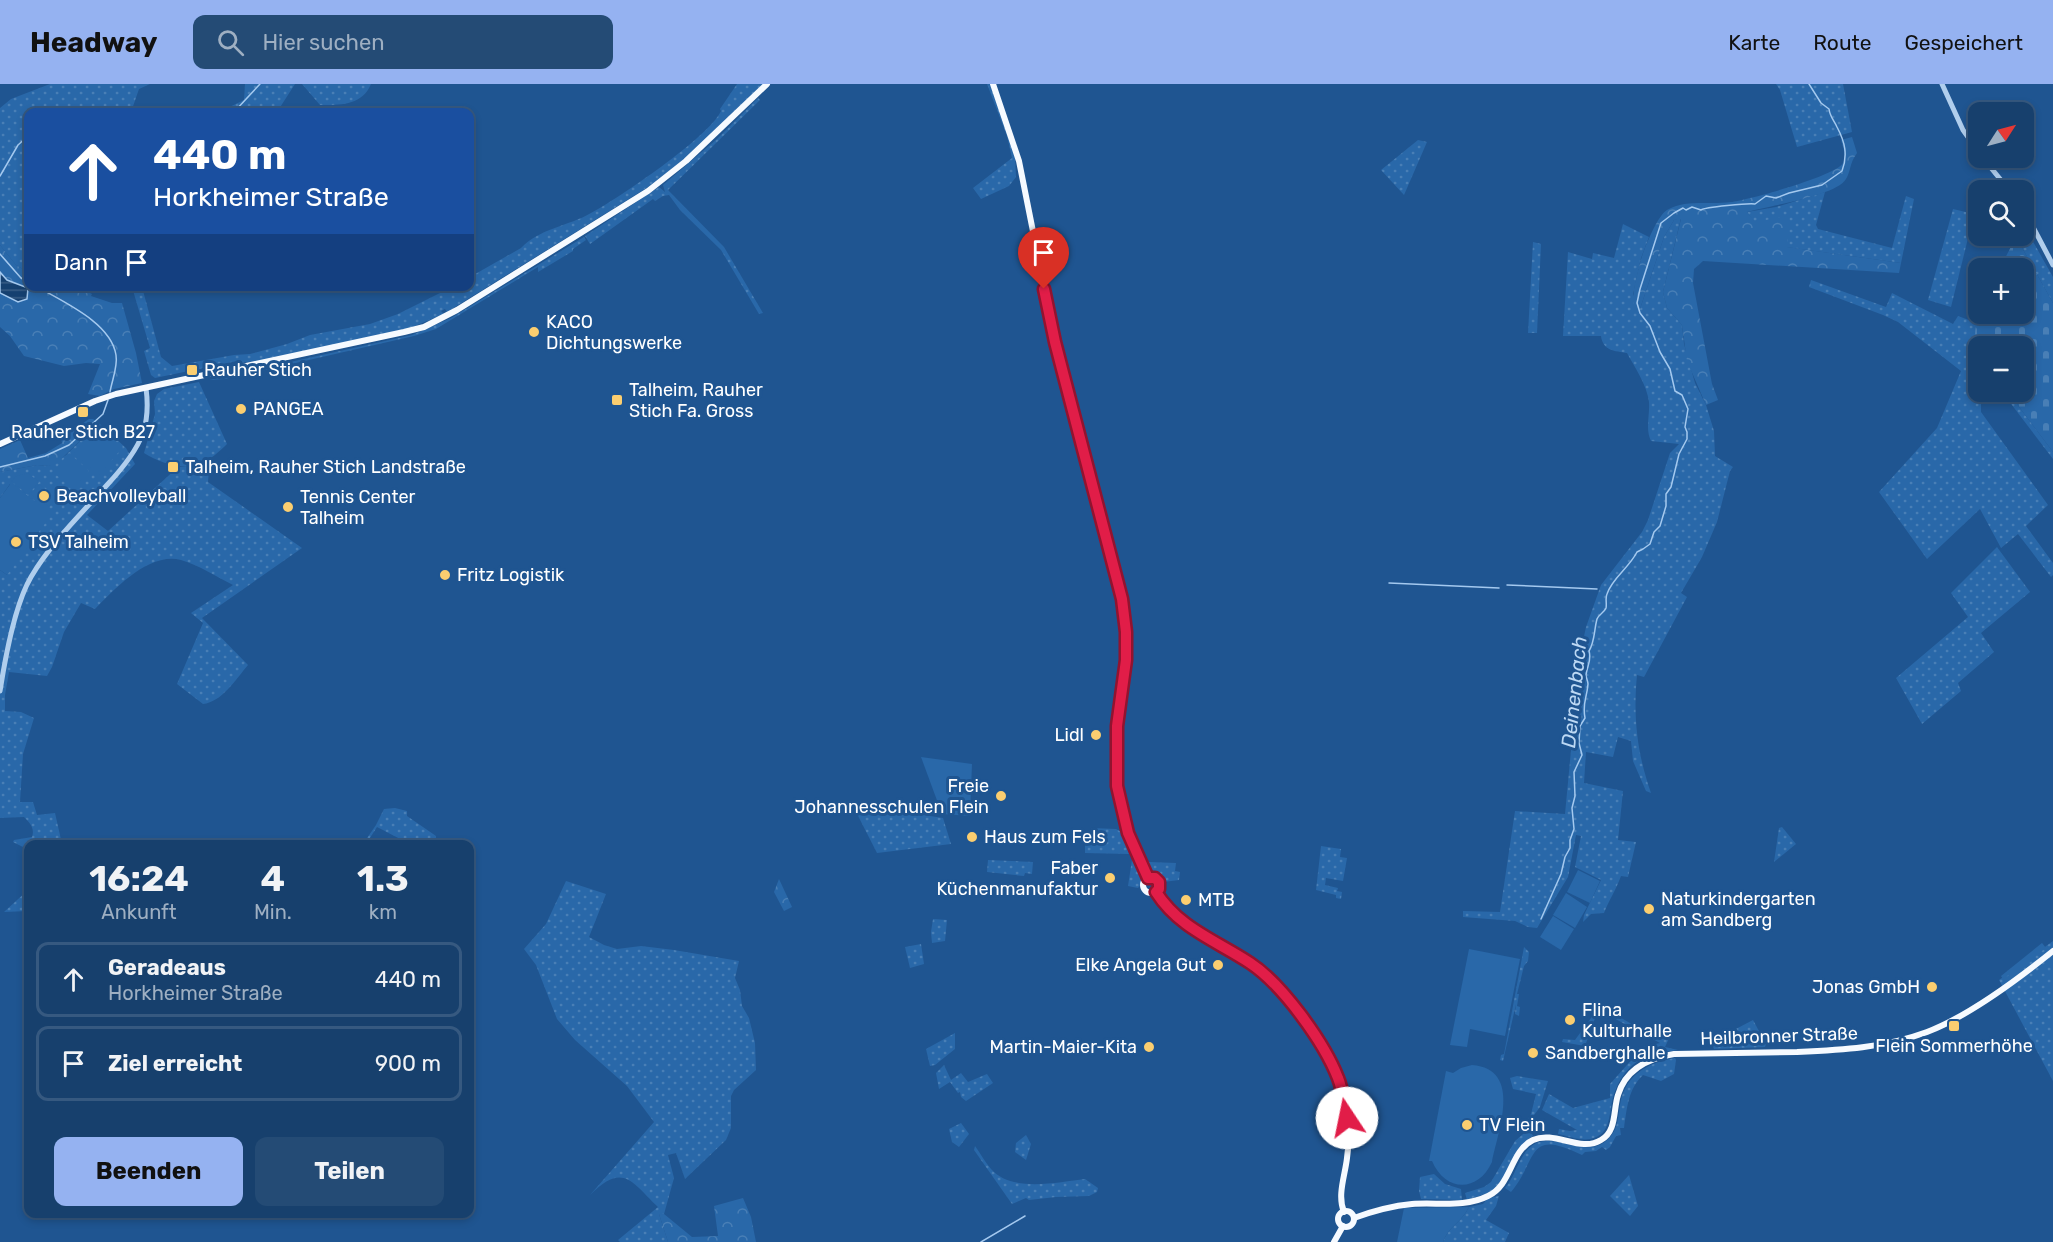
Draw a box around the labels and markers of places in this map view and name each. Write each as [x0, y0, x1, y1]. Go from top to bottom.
pin [1018, 227, 1069, 289]
place label: KACO Dichtungswerke [546, 311, 682, 354]
marker: KACO Dichtungswerke [527, 325, 541, 339]
place label: Rauher Stich [204, 359, 312, 381]
marker: Rauher Stich [185, 363, 199, 377]
place label: Talheim, Rauher Stich Fa. Gross [629, 379, 763, 422]
marker: Talheim, Rauher Stich Fa. Gross [610, 393, 624, 407]
place label: PANGEA [253, 398, 324, 420]
marker: PANGEA [234, 402, 248, 416]
marker: Rauher Stich B27 [76, 405, 90, 419]
place label: Rauher Stich B27 [11, 421, 155, 443]
place label: Talheim, Rauher Stich Landstraße [185, 456, 466, 478]
marker: Talheim, Rauher Stich Landstraße [166, 460, 180, 474]
place label: Beachvolleyball [56, 485, 186, 507]
place label: Tennis Center Talheim [300, 486, 416, 529]
marker: Beachvolleyball [37, 489, 51, 503]
marker: Tennis Center Talheim [281, 500, 295, 514]
place label: TSV Talheim [28, 531, 129, 553]
marker: TSV Talheim [9, 535, 23, 549]
place label: Fritz Logistik [457, 564, 565, 586]
marker: Fritz Logistik [438, 568, 452, 582]
place label: Lidl [1054, 724, 1084, 746]
marker: Lidl [1089, 728, 1103, 742]
place label: Freie Johannesschulen Flein [794, 775, 989, 818]
marker: Freie Johannesschulen Flein [994, 789, 1008, 803]
place label: Haus zum Fels [984, 826, 1106, 848]
marker: Haus zum Fels [965, 830, 979, 844]
place label: Faber Küchenmanufaktur [936, 857, 1098, 900]
marker: Faber Küchenmanufaktur [1103, 871, 1117, 885]
place label: Naturkindergarten am Sandberg [1661, 888, 1816, 931]
place label: MTB [1198, 889, 1235, 911]
marker: MTB [1179, 893, 1193, 907]
marker: Naturkindergarten am Sandberg [1642, 902, 1656, 916]
place label: Elke Angela Gut [1075, 954, 1206, 976]
marker: Elke Angela Gut [1211, 958, 1225, 972]
place label: Jonas GmbH [1812, 976, 1920, 998]
marker: Jonas GmbH [1925, 980, 1939, 994]
place label: Flina Kulturhalle [1582, 999, 1672, 1042]
marker: Flina Kulturhalle [1563, 1013, 1577, 1027]
marker: Flein Sommerhöhe [1947, 1019, 1961, 1033]
place label: Flein Sommerhöhe [1875, 1035, 2033, 1057]
place label: Martin-Maier-Kita [990, 1036, 1137, 1058]
marker: Martin-Maier-Kita [1142, 1040, 1156, 1054]
place label: Sandberghalle [1545, 1042, 1666, 1064]
marker: Sandberghalle [1526, 1046, 1540, 1060]
place label: TV Flein [1479, 1114, 1545, 1136]
marker: TV Flein [1460, 1118, 1474, 1132]

